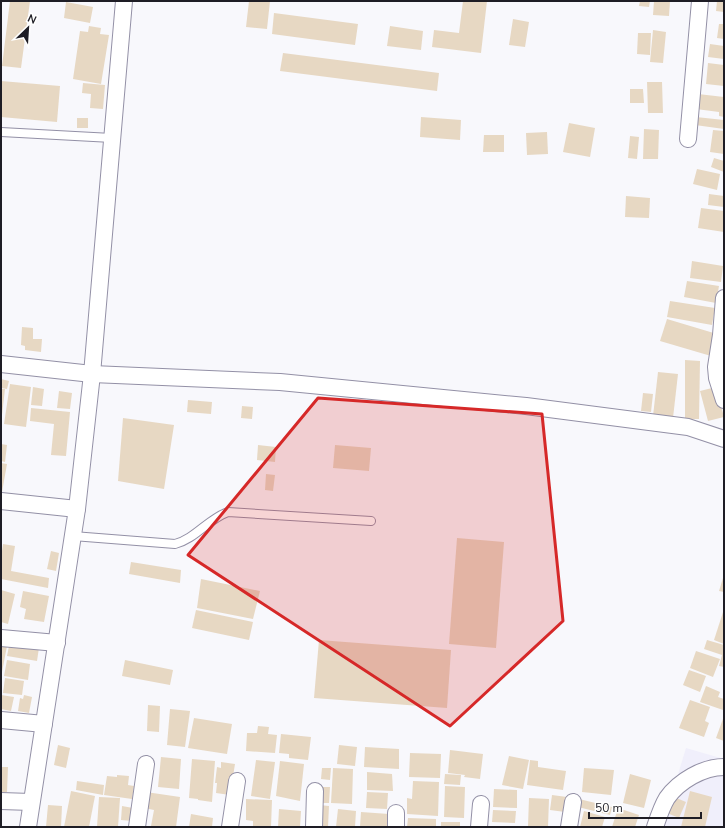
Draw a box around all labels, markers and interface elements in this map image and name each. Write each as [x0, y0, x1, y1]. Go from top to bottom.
north arrow [8, 8, 48, 48]
text: N [25, 11, 39, 28]
scale bar [589, 794, 701, 820]
text: 50 m [595, 800, 623, 816]

